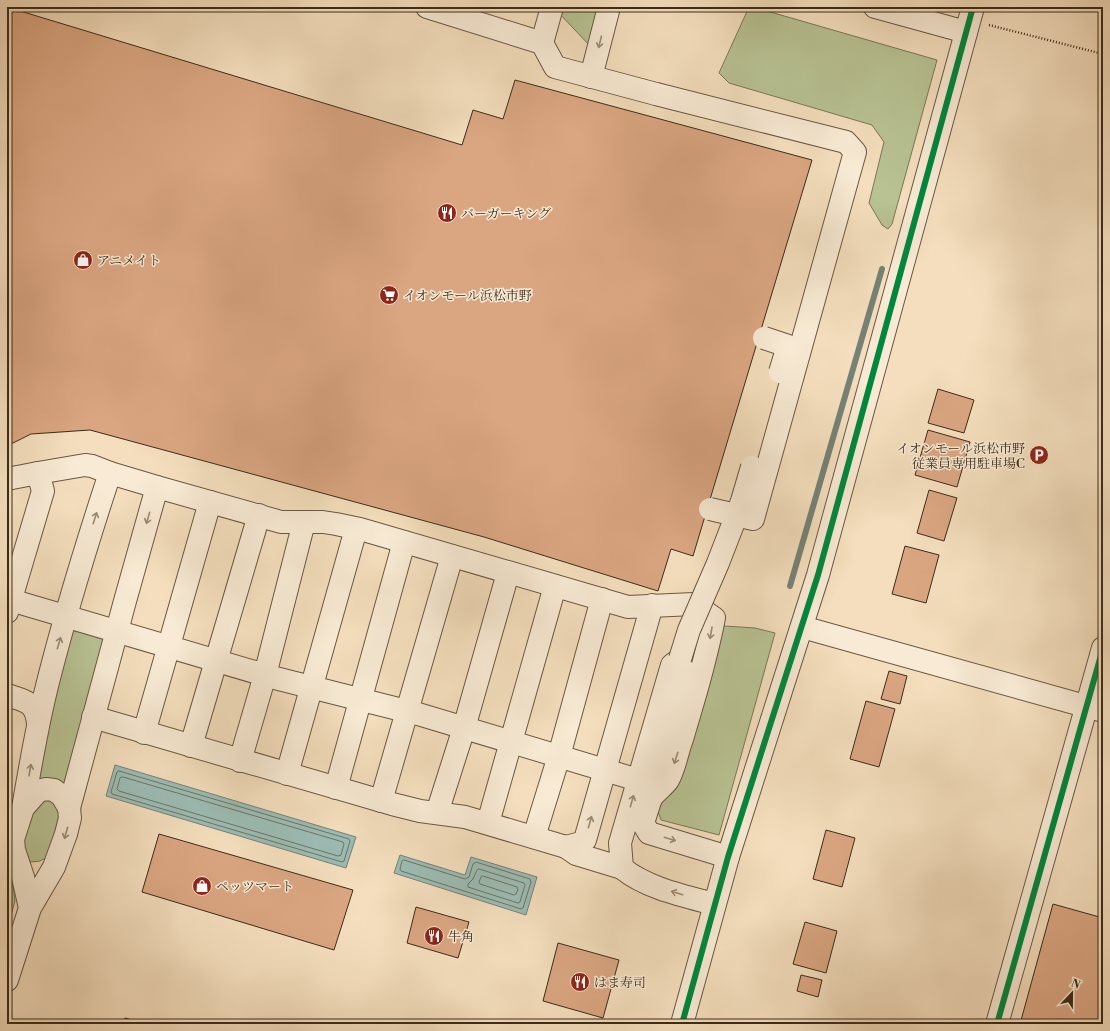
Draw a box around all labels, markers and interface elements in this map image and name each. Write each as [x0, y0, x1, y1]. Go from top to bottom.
one-way arrow [596, 35, 603, 48]
restaurant icon: バーガーキング [436, 202, 458, 224]
place label: バーガーキング [461, 206, 551, 222]
shop icon: アニメイト [72, 249, 94, 271]
place label: アニメイト [97, 253, 161, 269]
supermarket icon: イオンモール浜松市野 [378, 284, 400, 306]
place label: イオンモール浜松市野 [403, 288, 532, 304]
place label: イオンモール浜松市野 従業員専用駐車場C [896, 441, 1025, 472]
parking icon: イオンモール浜松市野 従業員専用駐車場C [1028, 444, 1050, 466]
one-way arrow [92, 512, 99, 525]
one-way arrow [144, 512, 151, 525]
one-way arrow [707, 626, 715, 639]
one-way arrow [56, 637, 63, 650]
one-way arrow [671, 752, 679, 764]
one-way arrow [26, 764, 34, 777]
one-way arrow [629, 795, 636, 808]
one-way arrow [587, 816, 594, 829]
one-way arrow [62, 826, 69, 839]
one-way arrow [664, 835, 676, 843]
shop icon: ペッツマート [191, 875, 213, 897]
place label: ペッツマート [216, 879, 294, 895]
one-way arrow [671, 889, 683, 897]
restaurant icon: 牛角 [423, 925, 445, 947]
place label: 牛角 [448, 929, 474, 945]
restaurant icon: はま寿司 [569, 971, 591, 993]
north arrow [1052, 973, 1092, 1013]
place label: はま寿司 [594, 975, 646, 991]
text: N [1069, 977, 1082, 993]

